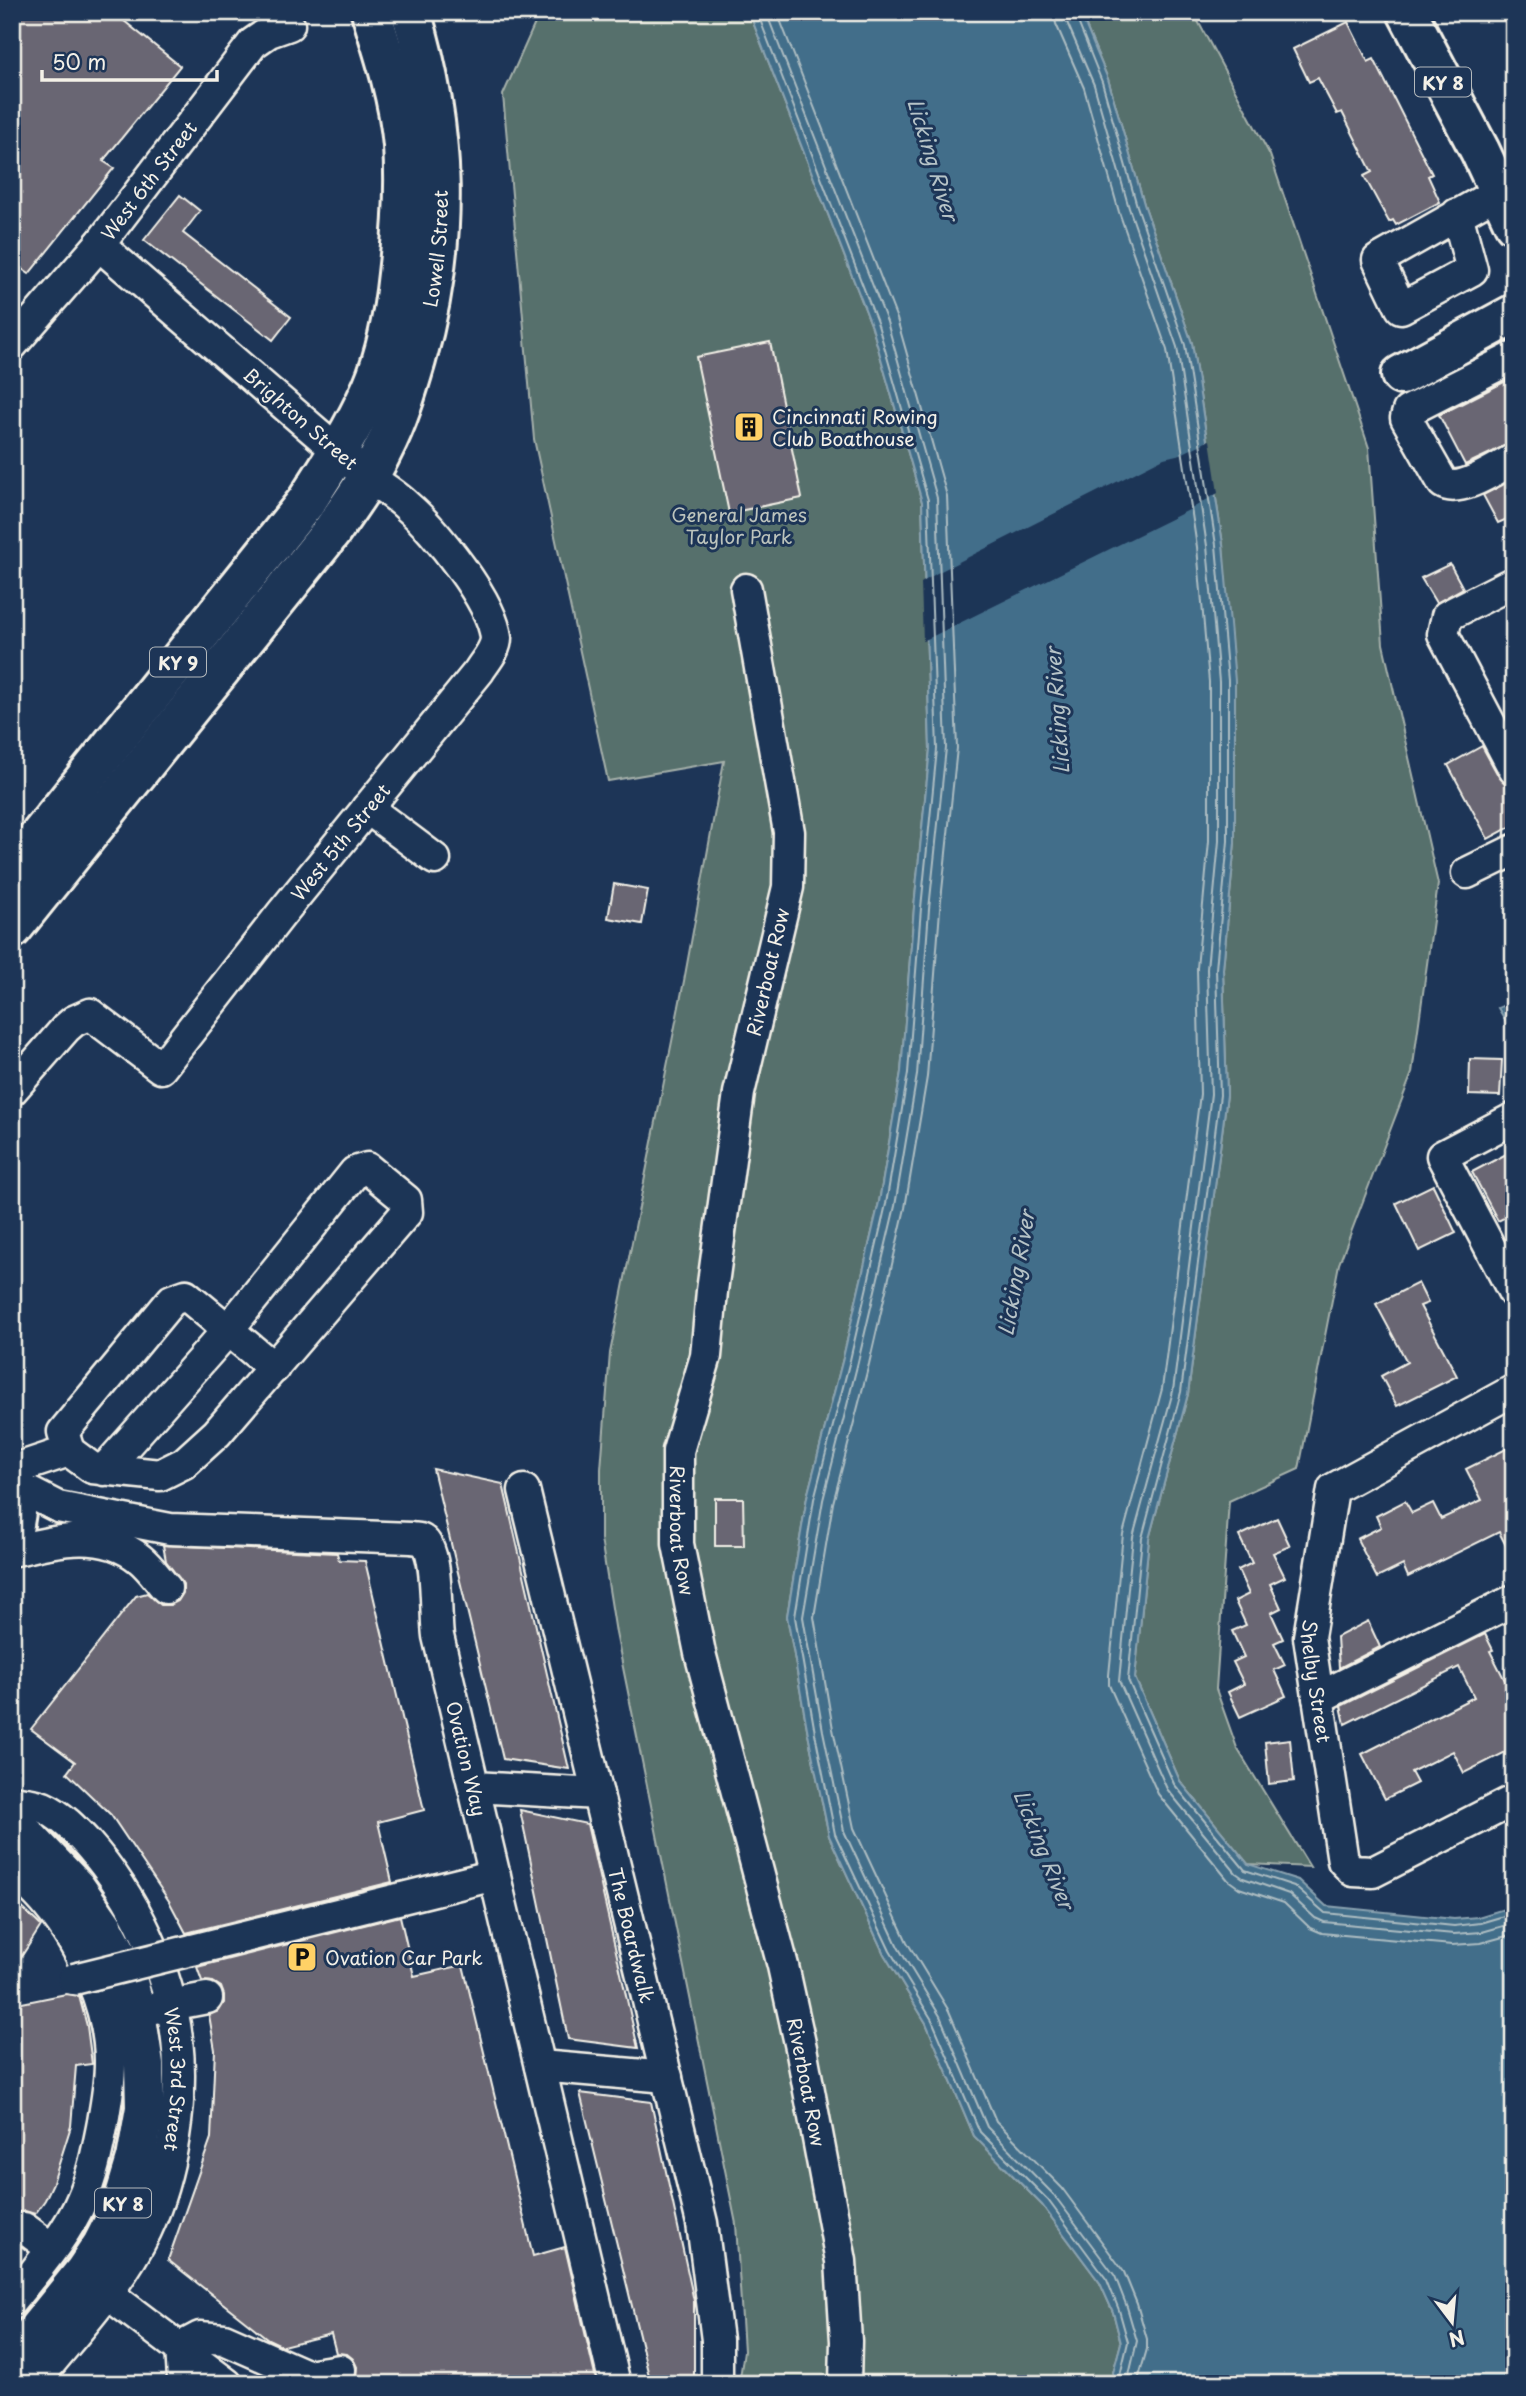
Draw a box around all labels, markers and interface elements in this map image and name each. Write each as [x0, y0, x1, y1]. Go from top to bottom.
scale bar [42, 38, 217, 82]
text: 50 m [52, 45, 106, 77]
road number: KY 8 [1415, 68, 1471, 96]
water label: Licking River [900, 94, 969, 227]
street label: West 6th Street [94, 114, 203, 246]
street label: Lowell Street [415, 190, 454, 309]
street label: Brighton Street [238, 360, 365, 476]
place label: Cincinnati Rowing Club Boathouse [772, 402, 938, 452]
building icon: Cincinnati Rowing Club Boathouse [732, 410, 766, 444]
park label: General James Taylor Park [671, 500, 807, 550]
water label: Licking River [1035, 644, 1076, 775]
road number: KY 9 [150, 648, 206, 676]
street label: West 5th Street [284, 777, 396, 906]
street label: Riverboat Row [739, 905, 795, 1039]
water label: Licking River [988, 1205, 1042, 1338]
street label: Riverboat Row [664, 1465, 702, 1598]
street label: Shelby Street [1295, 1618, 1339, 1745]
street label: Ovation Way [440, 1698, 494, 1819]
water label: Licking River [1007, 1784, 1085, 1916]
street label: The Boardwalk [602, 1865, 662, 2006]
parking icon: Ovation Car Park [285, 1940, 319, 1974]
place label: Ovation Car Park [325, 1943, 483, 1971]
street label: West 3rd Street [158, 2005, 193, 2154]
street label: Riverboat Row [781, 2015, 833, 2149]
road number: KY 8 [95, 2188, 151, 2218]
north arrow [1418, 2288, 1488, 2358]
text: N [1446, 2324, 1468, 2355]

